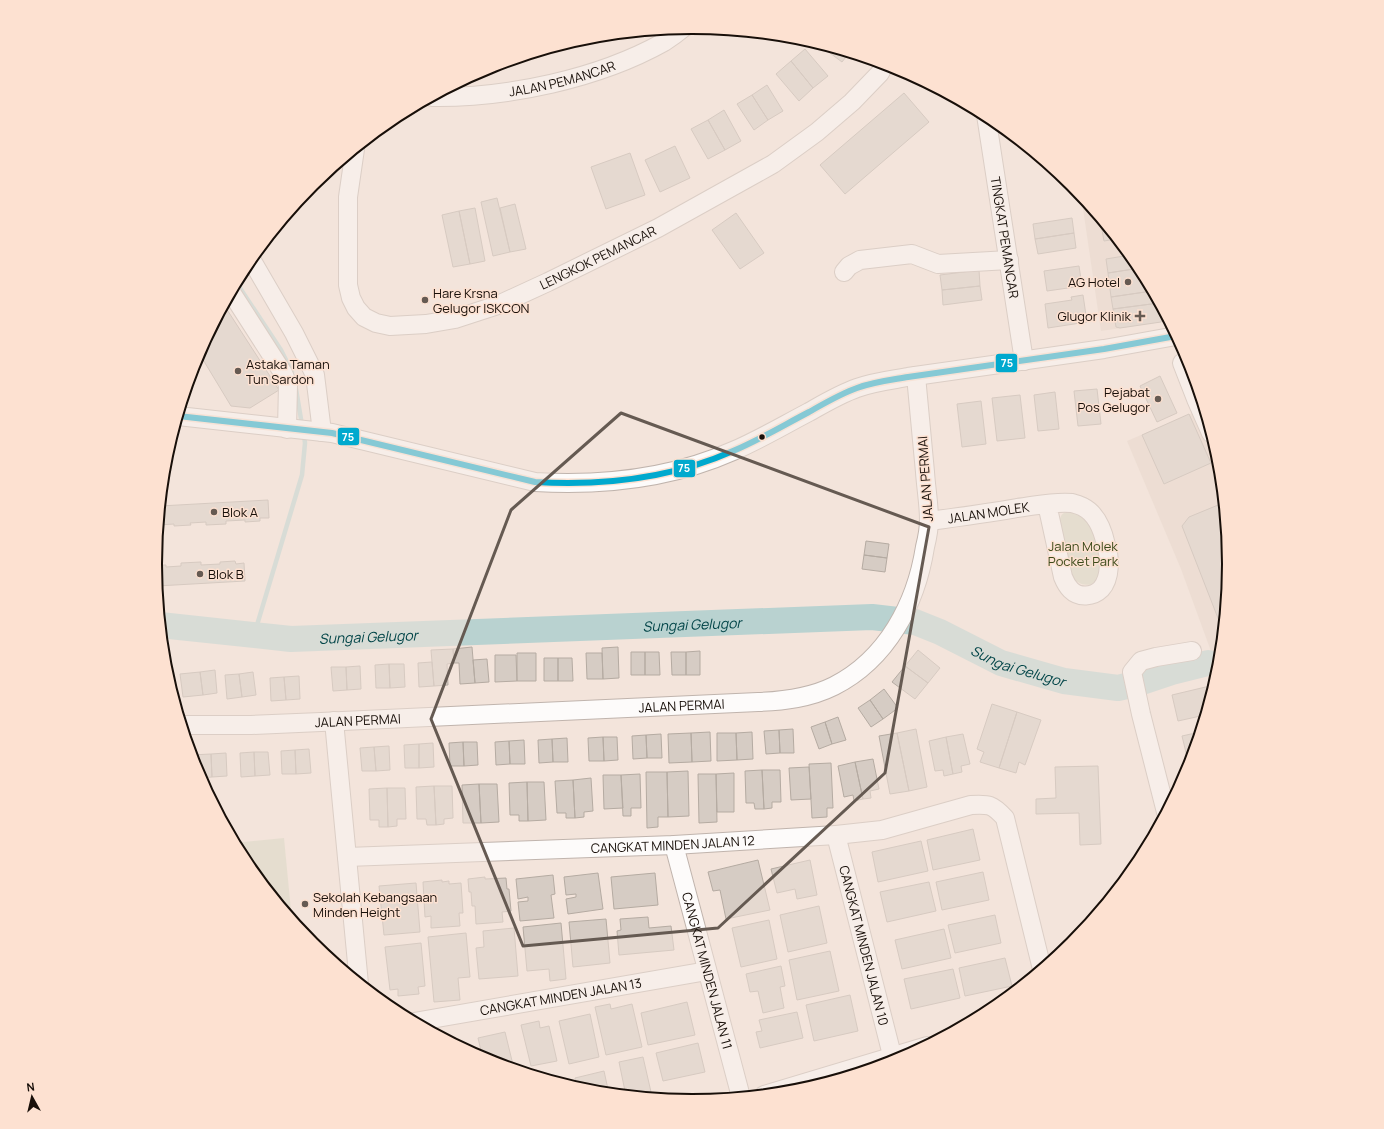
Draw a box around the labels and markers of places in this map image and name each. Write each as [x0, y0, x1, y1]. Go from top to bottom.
place label: AG Hotel [1068, 273, 1120, 291]
marker: AG Hotel [1123, 277, 1133, 287]
place label: Hare Krsna Gelugor ISKCON [433, 284, 529, 317]
marker: Hare Krsna Gelugor ISKCON [420, 295, 430, 305]
place label: Glugor Klinik [1057, 307, 1132, 325]
marker: Glugor Klinik [1134, 310, 1146, 322]
place label: Astaka Taman Tun Sardon [246, 355, 330, 388]
marker: Astaka Taman Tun Sardon [233, 366, 243, 376]
place label: Pejabat Pos Gelugor [1078, 383, 1150, 416]
marker: Pejabat Pos Gelugor [1153, 394, 1163, 404]
unlabelled marker [757, 432, 767, 442]
place label: Blok A [222, 503, 258, 521]
marker: Blok A [209, 507, 219, 517]
place label: Blok B [208, 565, 244, 583]
marker: Blok B [195, 569, 205, 579]
place label: Sekolah Kebangsaan Minden Height [313, 888, 437, 921]
marker: Sekolah Kebangsaan Minden Height [300, 899, 310, 909]

